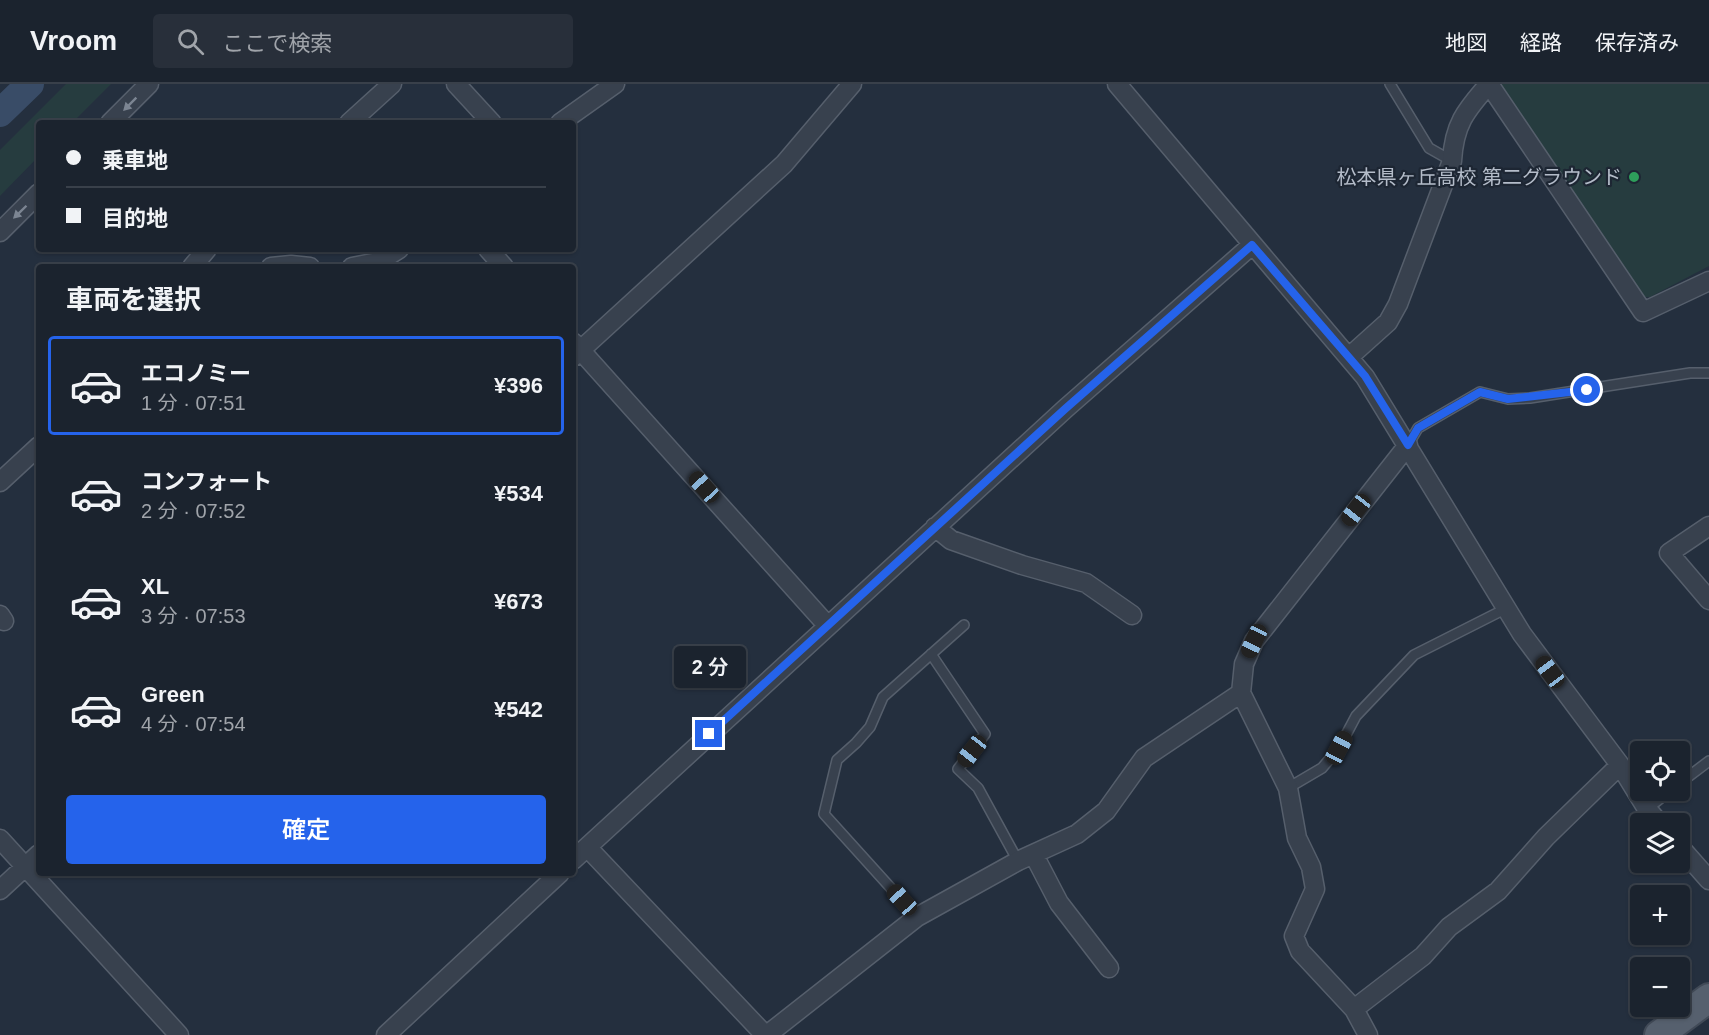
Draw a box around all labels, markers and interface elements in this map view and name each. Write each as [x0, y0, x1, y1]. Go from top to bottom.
search box [153, 14, 573, 68]
text: Vroom [30, 25, 117, 56]
icon: search [174, 25, 207, 58]
text: ここで検索 [222, 31, 332, 56]
text: 地図 [1445, 31, 1487, 54]
text: 経路 [1520, 31, 1562, 54]
text: 保存済み [1595, 31, 1679, 54]
one-way arrow [123, 96, 137, 110]
text: 乗車地 [102, 148, 168, 173]
place label: 松本県ヶ丘高校 第二グラウンド [1336, 166, 1622, 188]
marker: 松本県ヶ丘高校 第二グラウンド [1627, 170, 1641, 184]
one-way arrow [13, 205, 27, 219]
text: 目的地 [102, 206, 168, 231]
text: 車両を選択 [66, 285, 201, 315]
icon: car [69, 359, 123, 413]
text: エコノミー [141, 361, 251, 386]
text: ¥396 [494, 373, 543, 398]
route start [1573, 376, 1600, 403]
text: 1 分 · 07:51 [141, 392, 246, 414]
icon: car [69, 467, 123, 521]
car [685, 468, 723, 506]
text: コンフォート [141, 469, 272, 494]
text: ¥534 [494, 481, 543, 506]
car [1338, 490, 1374, 530]
text: 2 分 · 07:52 [141, 500, 246, 522]
text: XL [141, 574, 169, 599]
icon: car [69, 575, 123, 629]
text: ¥673 [494, 589, 543, 614]
text: 3 分 · 07:53 [141, 605, 246, 627]
car [1238, 621, 1270, 661]
callout: 2 分 [673, 647, 745, 689]
car [1532, 652, 1568, 692]
text: 2 分 [692, 656, 728, 678]
text: Green [141, 682, 205, 707]
icon: car [69, 683, 123, 737]
text: ¥542 [494, 697, 543, 722]
text: 4 分 · 07:54 [141, 713, 246, 735]
route end [695, 720, 722, 747]
car [1323, 728, 1355, 768]
car [954, 731, 990, 771]
map controls [1630, 741, 1690, 1017]
button: locate [1630, 741, 1690, 801]
button: 確定 [66, 795, 546, 864]
button: layers [1630, 813, 1690, 873]
car [883, 881, 921, 919]
button: + [1630, 885, 1690, 945]
button: − [1630, 957, 1690, 1017]

